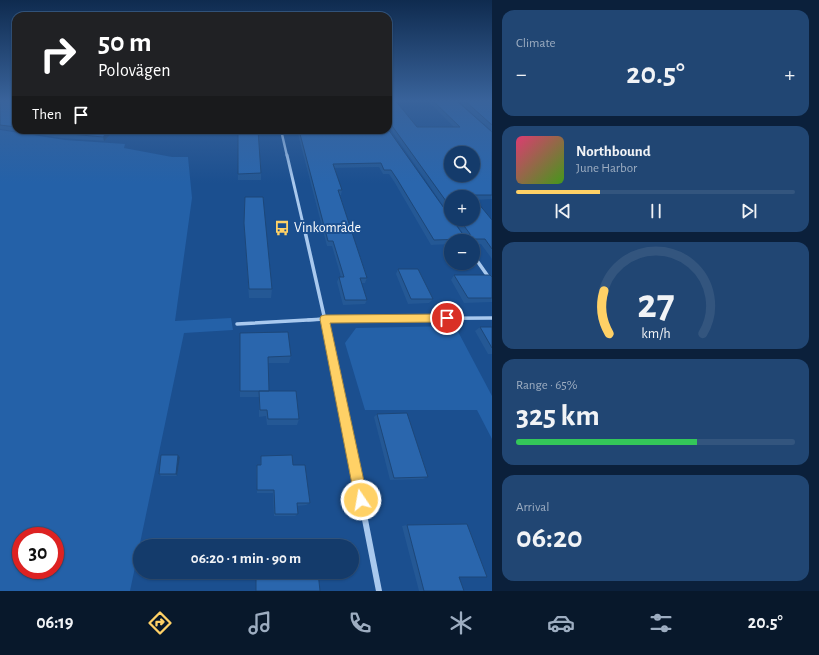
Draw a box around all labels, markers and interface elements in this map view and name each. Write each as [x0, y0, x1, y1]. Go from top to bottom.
icon: right [32, 28, 84, 80]
text: 50 m [98, 29, 152, 57]
text: Climate [516, 37, 555, 50]
text: 20.5° [626, 59, 685, 89]
text: Polovägen [98, 62, 170, 80]
text: − [516, 63, 527, 85]
text: + [784, 63, 795, 85]
icon: arrive [70, 104, 92, 126]
text: Then [32, 107, 62, 122]
text: Northbound [576, 144, 651, 159]
map controls [444, 146, 480, 270]
button: search [444, 146, 480, 182]
text: June Harbor [576, 162, 637, 175]
button: + [444, 190, 480, 226]
icon: previous [552, 200, 574, 222]
icon: pause [645, 200, 667, 222]
icon: next [738, 200, 760, 222]
bus stop icon: Vinkområde [273, 219, 291, 237]
place label: Vinkområde [294, 221, 361, 235]
button: − [444, 234, 480, 270]
text: 27 [637, 283, 674, 324]
pin [430, 301, 464, 335]
icon: arrive [436, 307, 458, 329]
text: km/h [641, 326, 670, 340]
text: Range · 65% [516, 379, 577, 392]
text: 325 km [516, 401, 600, 431]
position arrow [340, 479, 382, 521]
text: Arrival [516, 501, 549, 514]
text: 06:20 [516, 523, 583, 553]
speed limit sign: 30 [12, 527, 64, 579]
text: 06:20 · 1 min · 90 m [191, 551, 301, 566]
icon: directions [146, 609, 174, 637]
icon: music [246, 609, 274, 637]
icon: phone [346, 609, 374, 637]
icon: climate [447, 609, 475, 637]
icon: car [547, 609, 575, 637]
icon: filters [647, 609, 675, 637]
text: 06:19 [36, 614, 74, 632]
text: 20.5° [748, 614, 783, 632]

